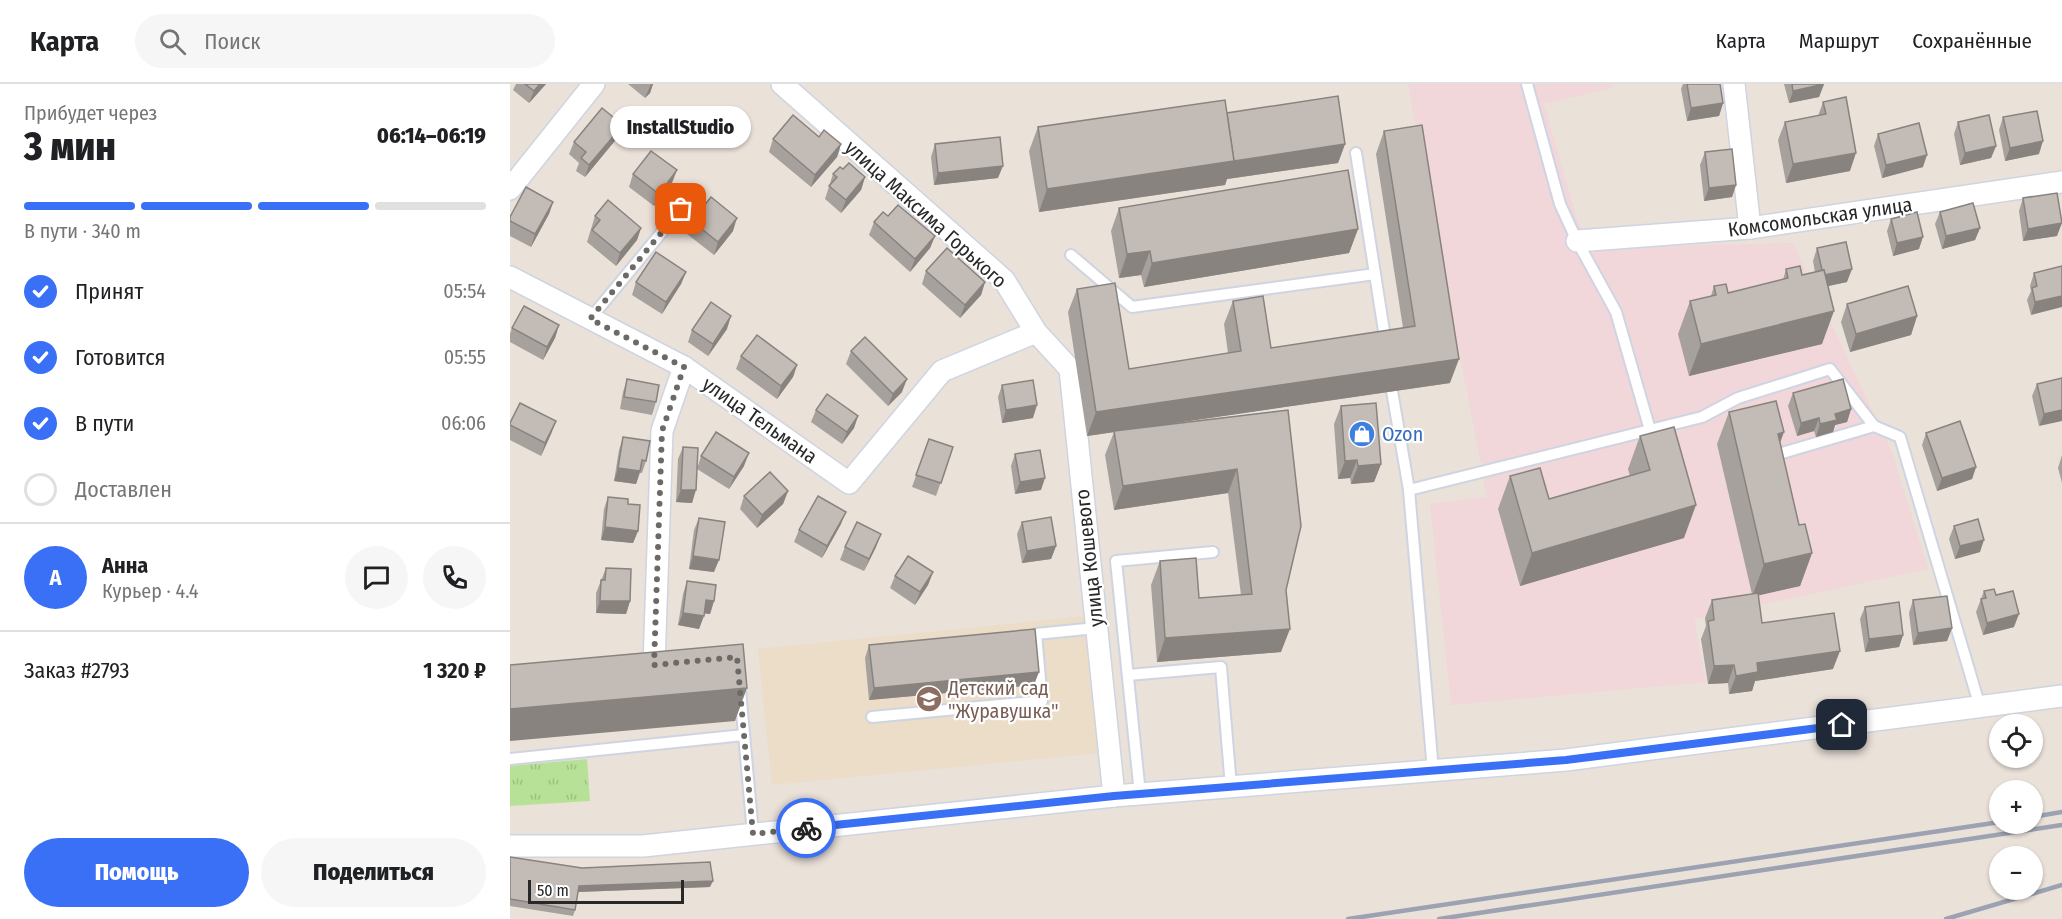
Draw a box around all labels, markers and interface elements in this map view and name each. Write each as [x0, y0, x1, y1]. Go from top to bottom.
search box [135, 14, 555, 68]
text: Карта [30, 25, 99, 58]
icon: search [156, 25, 189, 58]
text: Поиск [204, 28, 261, 55]
text: Карта [1716, 28, 1766, 54]
text: Маршрут [1799, 28, 1879, 54]
text: Сохранённые [1912, 28, 2032, 54]
text: Прибудет через [24, 101, 157, 125]
callout: InstallStudio [610, 107, 752, 149]
text: InstallStudio [627, 115, 734, 139]
text: 06:14–06:19 [377, 122, 486, 149]
text: 3 мин [24, 124, 116, 170]
street label: улица Максима Горького [840, 135, 1012, 293]
pin [655, 183, 706, 234]
icon: bag [664, 192, 697, 225]
street label: Комсомольская улица [1726, 192, 1914, 242]
text: В пути · 340 m [24, 219, 141, 243]
icon: check [24, 275, 57, 308]
text: Принят [75, 278, 143, 305]
text: 05:54 [443, 279, 486, 303]
icon: check [24, 341, 57, 374]
text: Готовится [75, 344, 166, 371]
text: 05:55 [444, 345, 486, 369]
street label: улица Тельмана [698, 372, 822, 468]
icon: check [24, 407, 57, 440]
text: В пути [75, 410, 134, 437]
text: 06:06 [441, 411, 486, 435]
shop icon: Ozon [1347, 419, 1377, 449]
place label: Ozon [1382, 422, 1423, 446]
text: Доставлен [75, 476, 172, 503]
street label: улица Кошевого [1070, 488, 1108, 628]
button: chat [345, 546, 408, 609]
button: phone [423, 546, 486, 609]
text: Анна [102, 552, 148, 579]
text: А [50, 564, 61, 591]
text: Курьер · 4.4 [102, 579, 198, 603]
text: Заказ #2793 [24, 657, 129, 684]
text: 1 320 ₽ [423, 657, 486, 684]
place label: Детский сад "Журавушка" [947, 676, 1059, 723]
school or university icon: Детский сад "Журавушка" [914, 684, 944, 714]
pin [1816, 699, 1867, 750]
icon: home [1825, 708, 1858, 741]
map controls [1989, 714, 2043, 900]
button: locate [1989, 714, 2043, 768]
button: + [1989, 780, 2043, 834]
courier [776, 798, 836, 858]
icon: bike [790, 812, 823, 845]
button: Помощь [24, 838, 249, 907]
button: Поделиться [261, 838, 486, 907]
button: − [1989, 846, 2043, 900]
scale bar [528, 877, 684, 904]
text: 50 m [537, 881, 569, 900]

